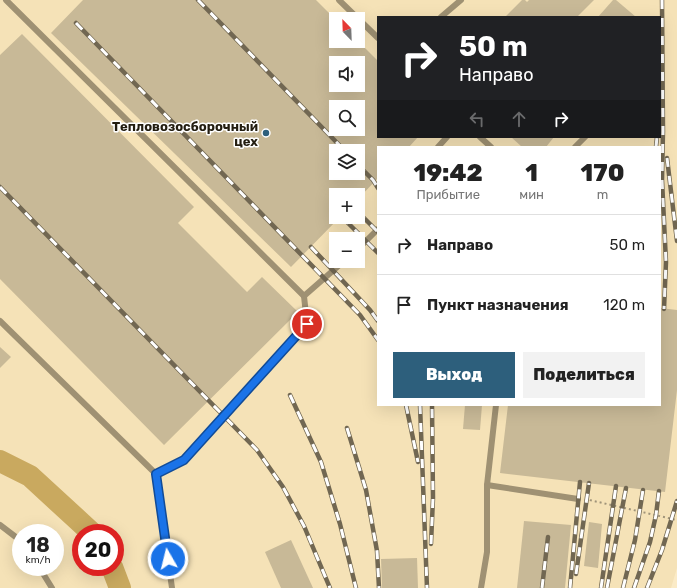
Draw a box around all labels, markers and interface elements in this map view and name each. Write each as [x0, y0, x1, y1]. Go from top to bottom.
north arrow [329, 12, 365, 48]
map controls [329, 12, 365, 268]
text: 50 m [459, 30, 528, 63]
icon: right [393, 32, 445, 84]
button: sound [329, 56, 365, 92]
text: Направо [459, 64, 534, 86]
button: search [329, 100, 365, 136]
icon: left [466, 108, 488, 130]
icon: ahead [508, 108, 530, 130]
icon: right [550, 108, 572, 130]
place label: Тепловозосборочный цех [112, 119, 258, 149]
marker: Тепловозосборочный цех [261, 128, 271, 138]
button: layers [329, 144, 365, 180]
text: 19:42 [414, 159, 483, 187]
text: 1 [525, 159, 538, 187]
text: 170 [581, 159, 624, 187]
text: Прибытие [416, 187, 480, 202]
text: мин [519, 187, 544, 202]
text: m [597, 187, 608, 202]
button: + [329, 188, 365, 224]
button: − [329, 232, 365, 268]
icon: right [393, 234, 415, 256]
text: Направо [427, 236, 493, 254]
text: 50 m [610, 236, 645, 254]
icon: arrive [393, 294, 415, 316]
text: Пункт назначения [427, 296, 569, 314]
text: 120 m [603, 296, 645, 314]
pin [290, 307, 324, 341]
icon: arrive [296, 313, 318, 335]
button: Выход [393, 352, 515, 398]
button: Поделиться [523, 352, 645, 398]
speed limit sign: 20 [72, 524, 124, 576]
text: 18 [26, 533, 50, 557]
position arrow [147, 538, 189, 580]
text: km/h [26, 554, 50, 566]

